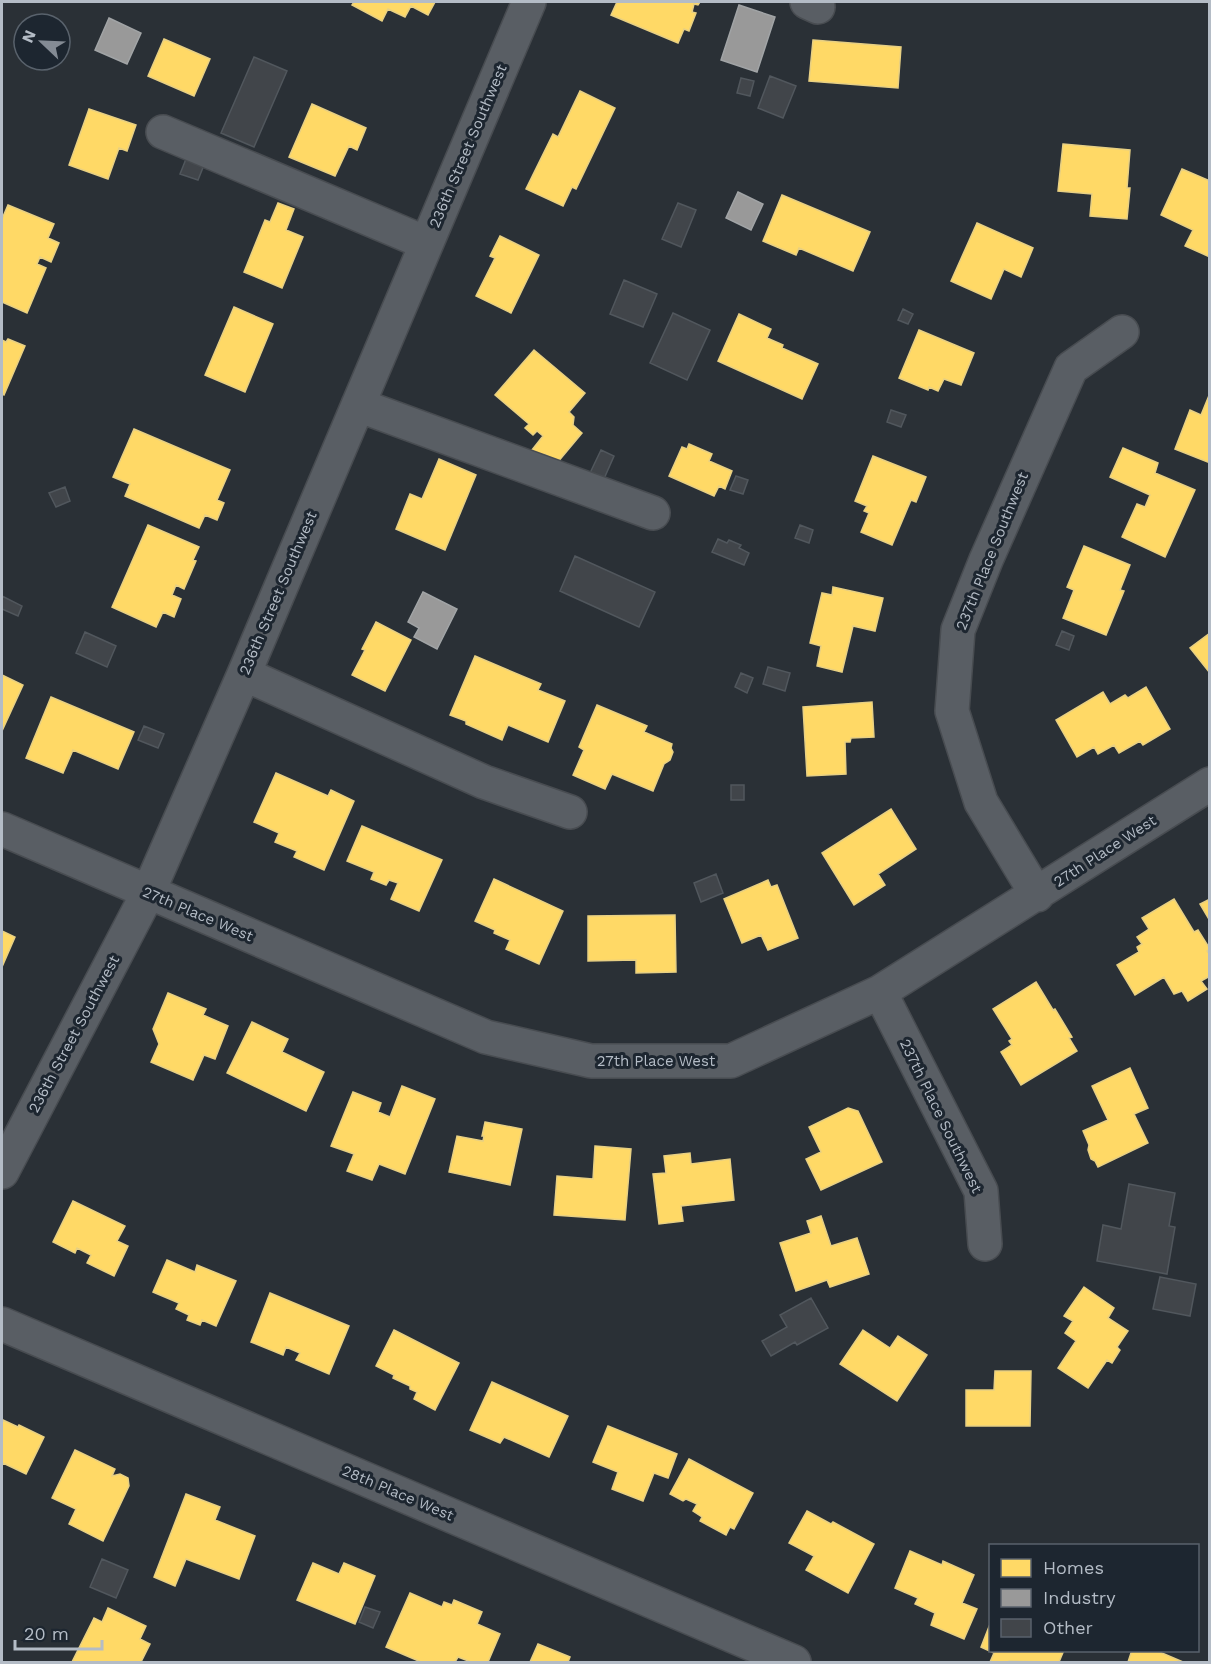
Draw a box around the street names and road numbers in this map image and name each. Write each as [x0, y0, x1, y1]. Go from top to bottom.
street label: 236th Street Southwest [425, 61, 511, 231]
street label: 237th Place Southwest [952, 469, 1032, 633]
street label: 236th Street Southwest [235, 508, 321, 678]
street label: 27th Place West [1050, 811, 1160, 891]
street label: 27th Place West [140, 883, 257, 946]
street label: 236th Street Southwest [25, 951, 124, 1116]
street label: 237th Place Southwest [896, 1036, 986, 1196]
street label: 27th Place West [597, 1052, 716, 1070]
street label: 28th Place West [339, 1461, 457, 1525]

